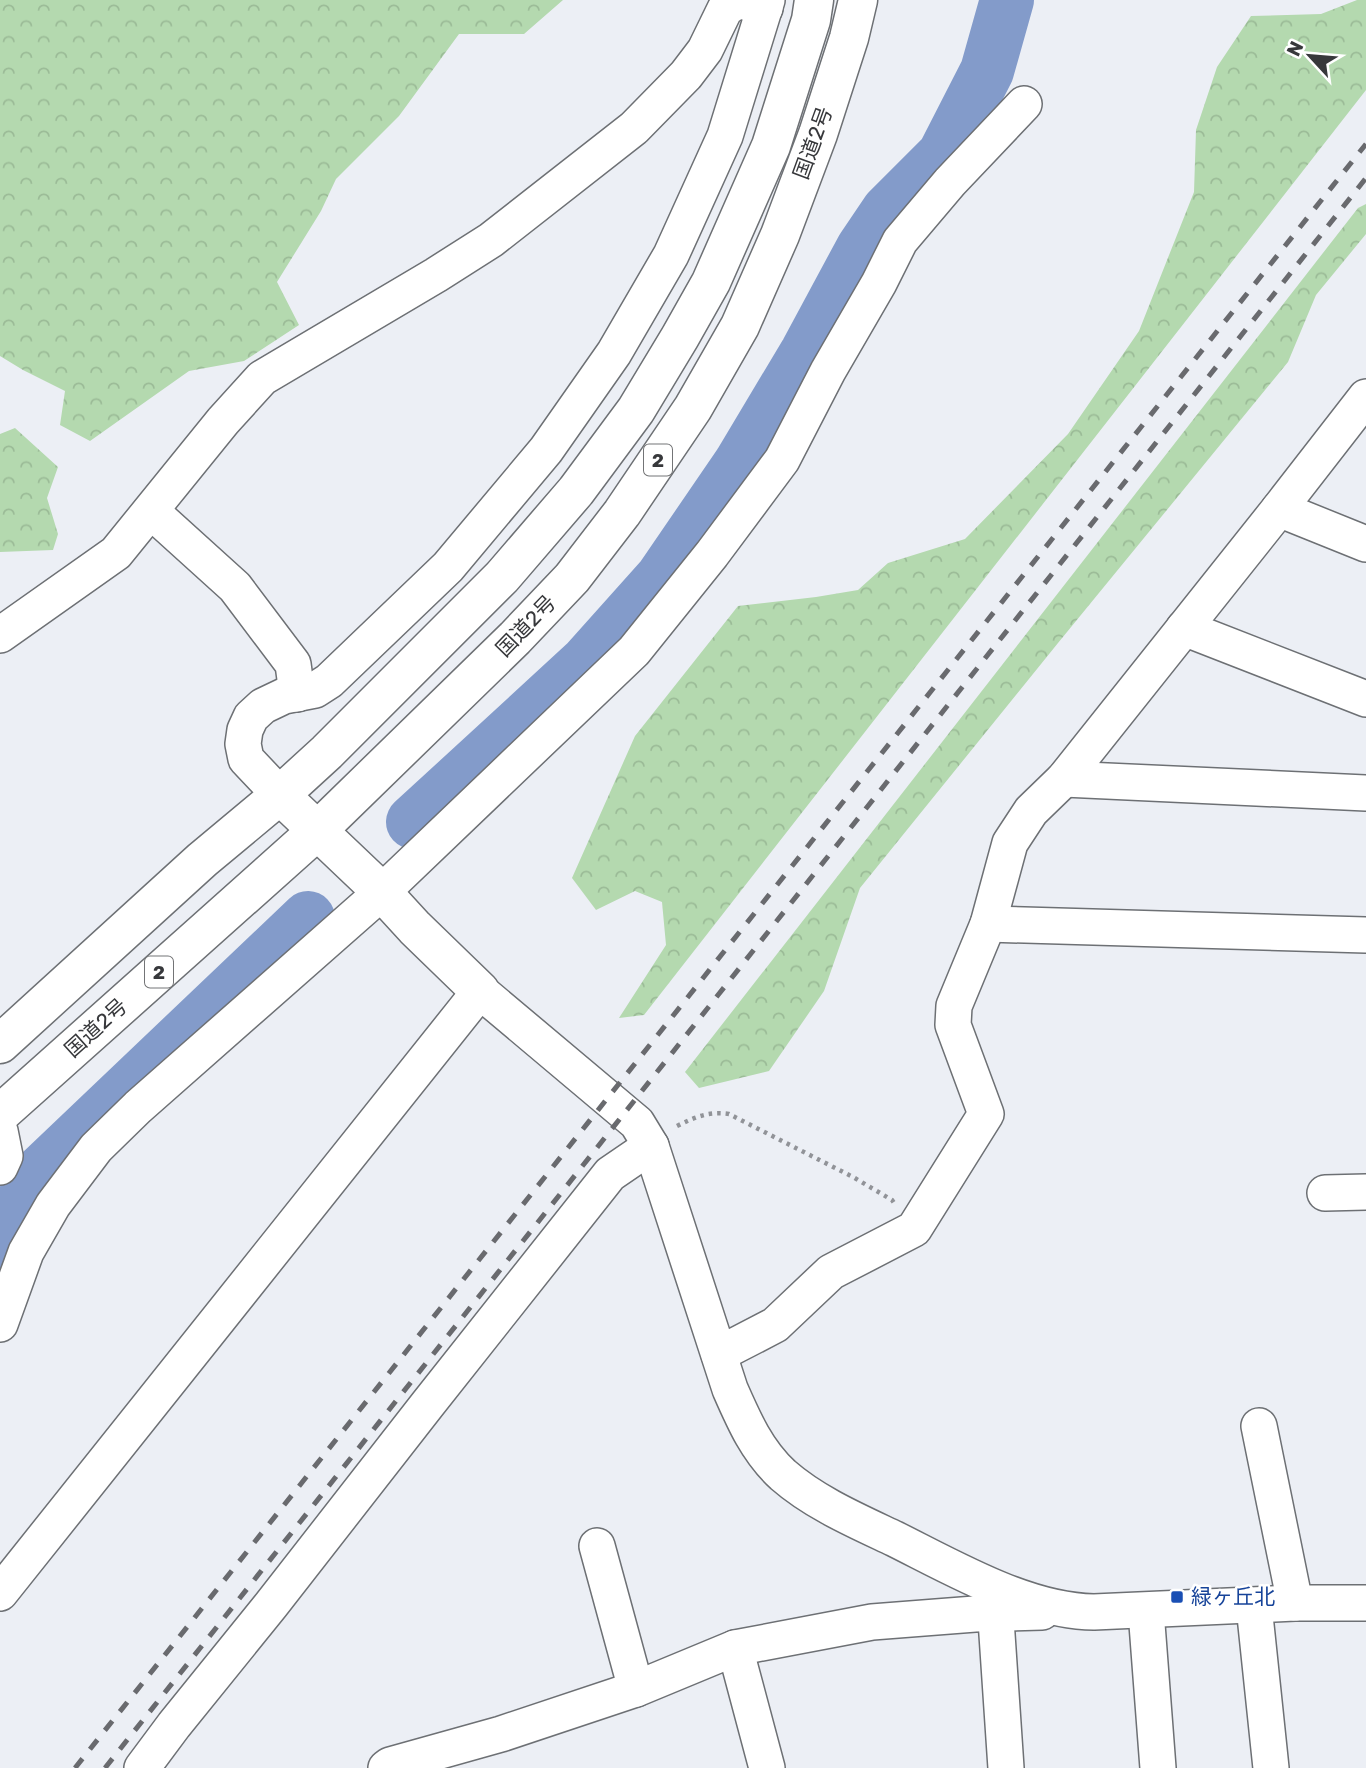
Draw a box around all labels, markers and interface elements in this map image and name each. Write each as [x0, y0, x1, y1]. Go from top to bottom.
north arrow [1275, 21, 1345, 91]
text: N [1282, 38, 1309, 60]
street label: 国道2号 [788, 103, 837, 182]
road number: 2 [644, 444, 672, 475]
street label: 国道2号 [490, 590, 561, 661]
road number: 2 [145, 956, 173, 988]
street label: 国道2号 [59, 993, 132, 1062]
place label: 緑ヶ丘北 [1191, 1584, 1275, 1609]
marker: 緑ヶ丘北 [1169, 1589, 1185, 1605]

